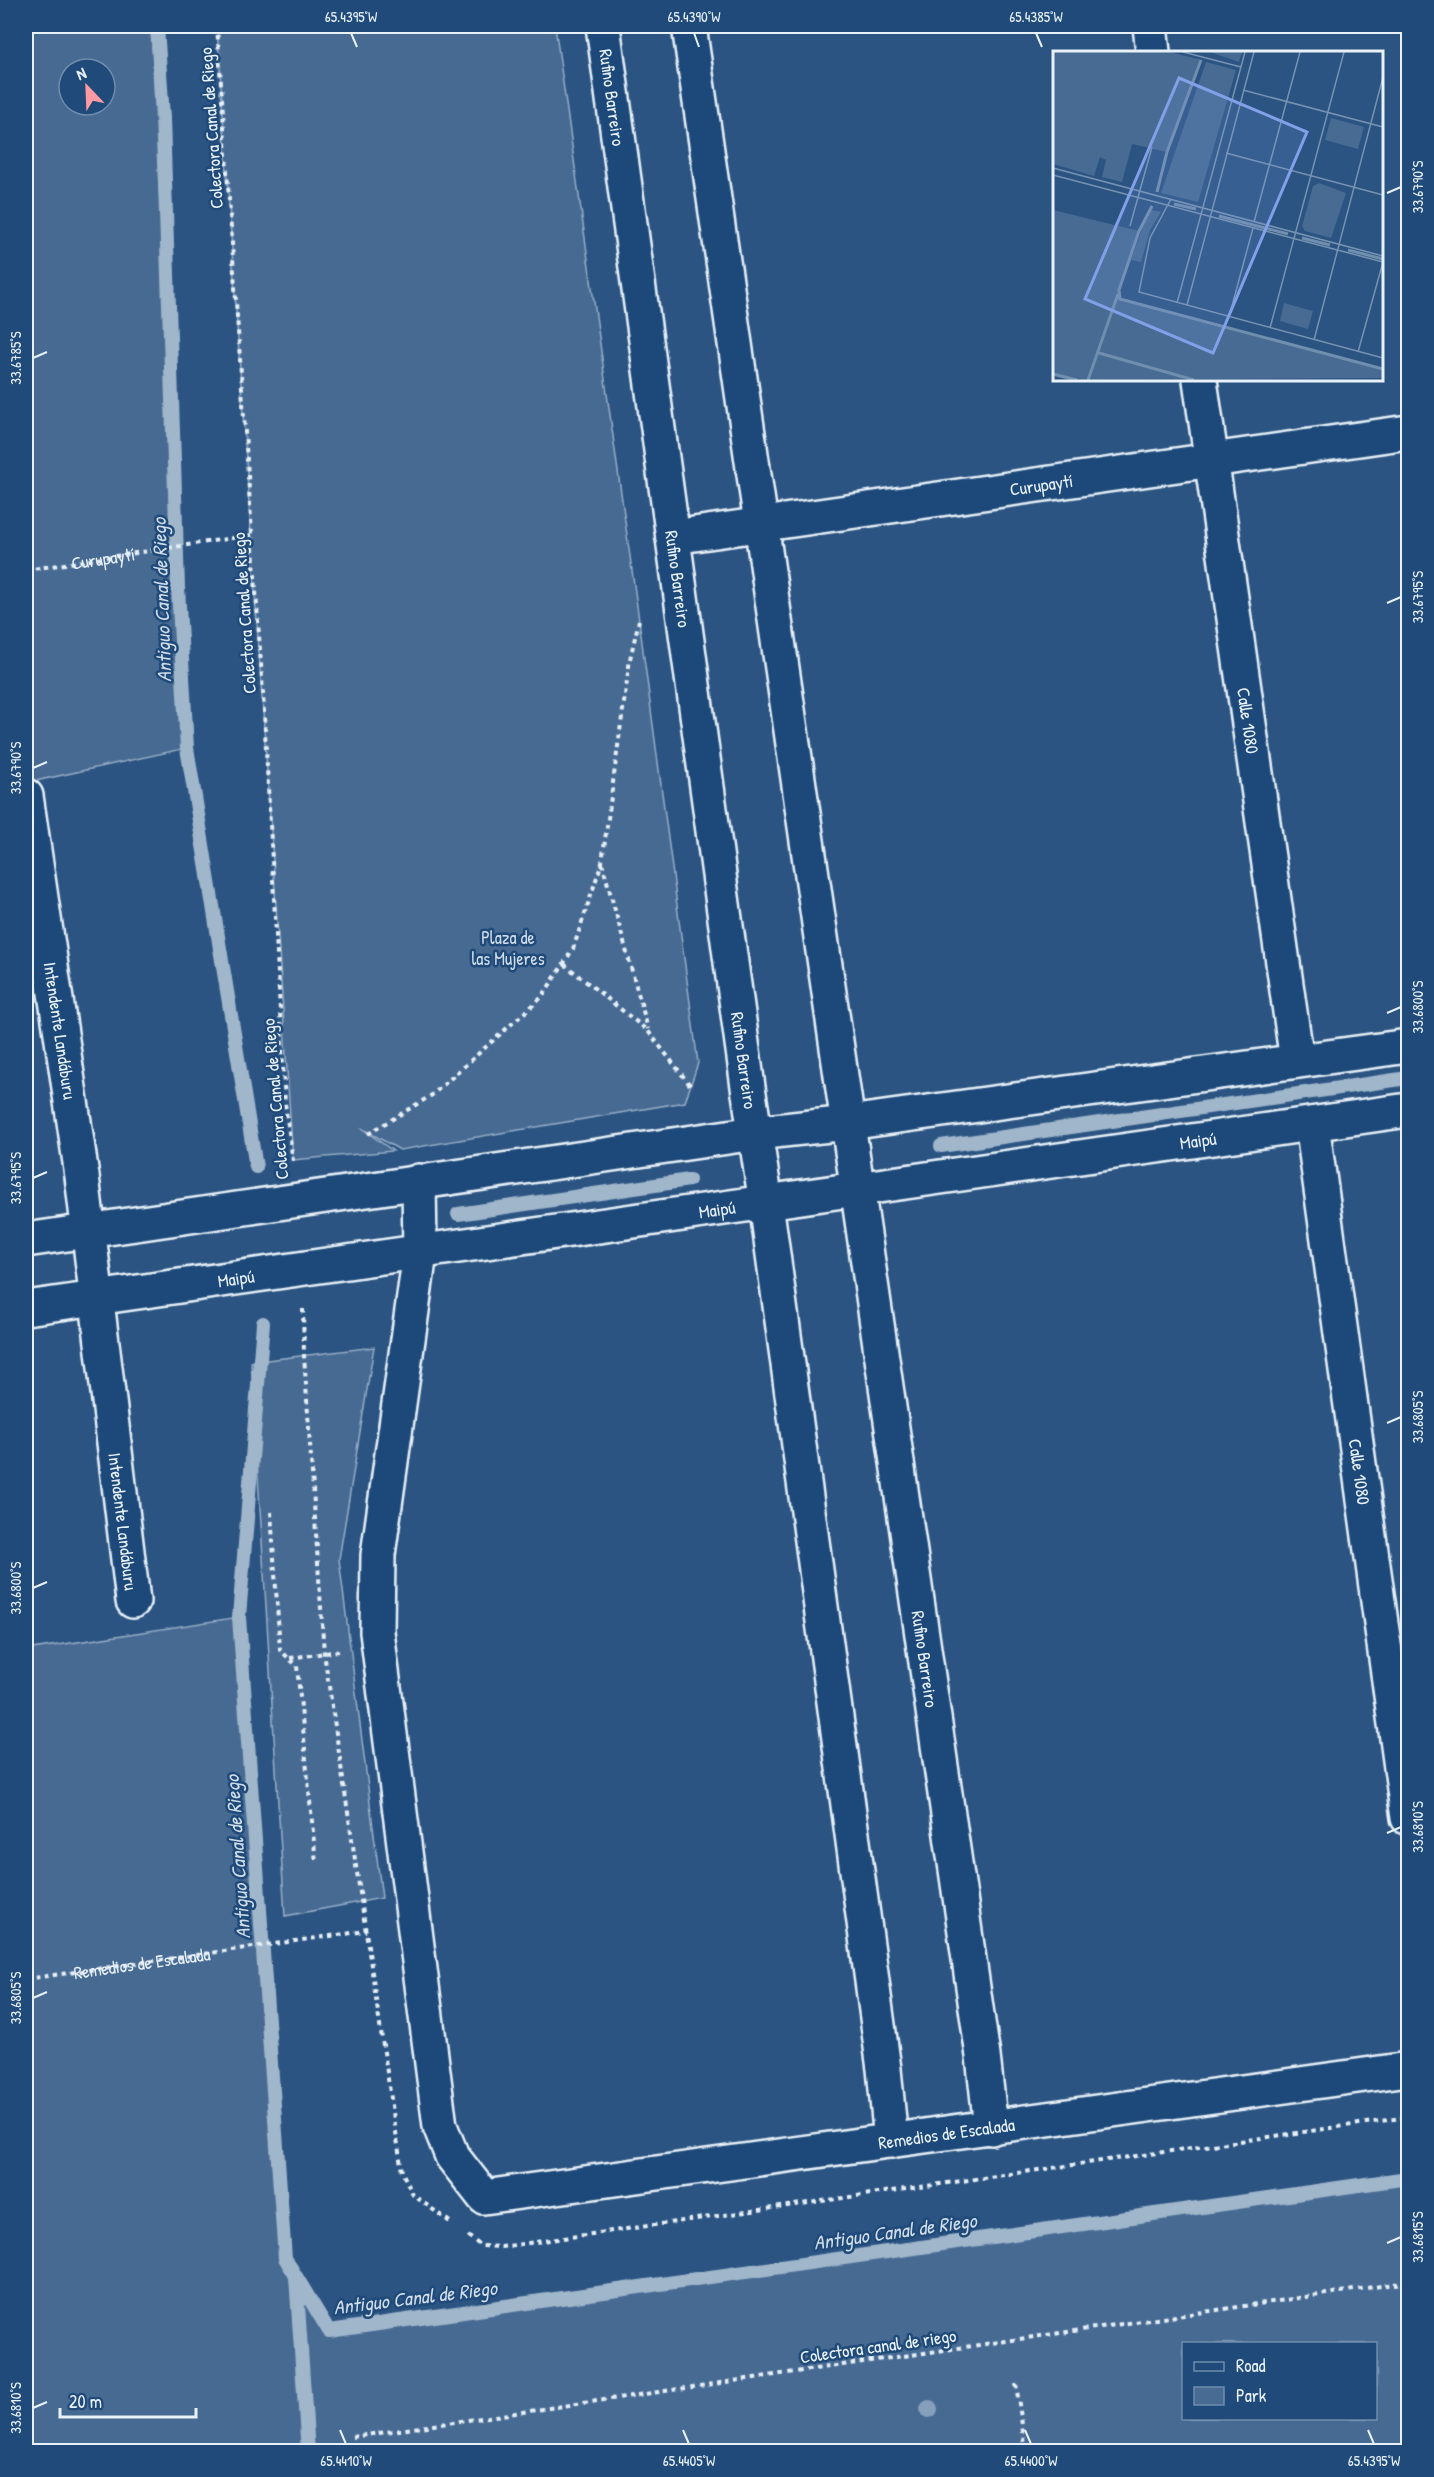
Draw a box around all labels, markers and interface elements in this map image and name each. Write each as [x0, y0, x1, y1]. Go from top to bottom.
text: 65.4395°W [325, 6, 378, 27]
text: 65.4390°W [668, 6, 721, 27]
text: 65.4385°W [1009, 6, 1063, 27]
street label: Colectora Canal de Riego [193, 47, 229, 209]
street label: Rufino Barreiro [594, 47, 632, 147]
inset map [1053, 51, 1383, 381]
north arrow [57, 57, 117, 117]
text: N [73, 61, 90, 85]
text: 33.6790°S [1407, 161, 1428, 213]
text: 33.6785°S [5, 331, 26, 385]
street label: Curupaytí [1008, 468, 1075, 501]
water label: Antiguo Canal de Riego [145, 516, 178, 683]
street label: Rufino Barreiro [660, 529, 698, 629]
street label: Colectora Canal de Riego [226, 532, 262, 694]
street label: Curupaytí [70, 541, 137, 575]
text: 33.6795°S [1407, 571, 1428, 623]
street label: Calle 1080 [1231, 686, 1266, 755]
text: 33.6790°S [5, 742, 26, 794]
park label: Plaza de las Mujeres [471, 925, 545, 971]
street label: Intendente Landáburu [38, 960, 83, 1101]
text: 33.6800°S [1407, 980, 1428, 1033]
street label: Rufino Barreiro [725, 1010, 764, 1111]
street label: Colectora Canal de Riego [256, 1017, 294, 1181]
street label: Maipú [1178, 1125, 1218, 1155]
text: 33.6795°S [5, 1152, 26, 1204]
street label: Maipú [697, 1194, 737, 1224]
street label: Maipú [216, 1263, 256, 1293]
text: 33.6805°S [1407, 1391, 1428, 1443]
street label: Calle 1080 [1343, 1437, 1377, 1506]
street label: Intendente Landáburu [103, 1451, 144, 1592]
text: 33.6800°S [5, 1561, 26, 1614]
street label: Rufino Barreiro [906, 1609, 945, 1709]
water label: Antiguo Canal de Riego [218, 1772, 257, 1940]
text: 33.6810°S [1407, 1801, 1428, 1853]
street label: Remedios de Escalada [72, 1941, 212, 1985]
text: 33.6805°S [5, 1972, 26, 2024]
street label: Remedios de Escalada [877, 2111, 1016, 2155]
water label: Antiguo Canal de Riego [812, 2206, 980, 2257]
text: 33.6815°S [1407, 2211, 1428, 2263]
water label: Antiguo Canal de Riego [332, 2273, 500, 2321]
street label: Colectora canal de riego [798, 2323, 958, 2369]
legend [1182, 2342, 1377, 2420]
text: Road [1236, 2353, 1266, 2378]
scale bar [60, 2381, 196, 2419]
text: 33.6810°S [5, 2382, 26, 2434]
text: Park [1236, 2383, 1267, 2408]
text: 20 m [69, 2389, 102, 2414]
text: 65.4410°W [320, 2450, 373, 2471]
text: 65.4405°W [663, 2450, 716, 2471]
text: 65.4400°W [1005, 2450, 1058, 2471]
text: 65.4395°W [1348, 2450, 1401, 2471]

